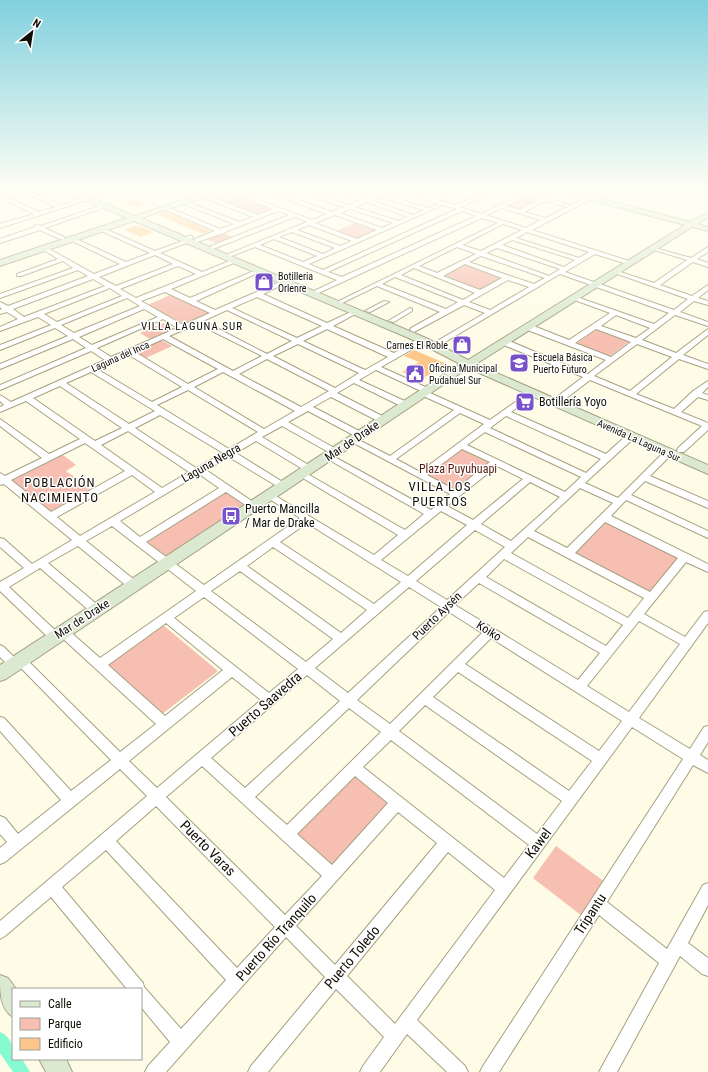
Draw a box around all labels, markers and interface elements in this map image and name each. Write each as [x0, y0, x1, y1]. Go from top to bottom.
north arrow [12, 12, 52, 52]
text: N [31, 16, 43, 31]
shop icon: Botilleria Orlenre [253, 271, 275, 293]
place label: Botilleria Orlenre [278, 271, 313, 294]
district label: VILLA LAGUNA SUR [141, 320, 243, 333]
shop icon: Carnes El Roble [451, 334, 473, 356]
street label: Laguna del Inca [90, 339, 151, 374]
place label: Carnes El Roble [386, 340, 448, 351]
school or university icon: Escuela Básica Puerto Futuro [508, 352, 530, 374]
place label: Escuela Básica Puerto Futuro [533, 352, 593, 375]
public building icon: Oficina Municipal Pudahuel Sur [404, 363, 426, 385]
place label: Oficina Municipal Pudahuel Sur [429, 363, 497, 386]
supermarket icon: Botillería Yoyo [514, 391, 536, 413]
place label: Botillería Yoyo [539, 395, 607, 409]
street label: Avenida La Laguna Sur [596, 417, 682, 464]
street label: Mar de Drake [322, 418, 382, 464]
street label: Laguna Negra [179, 440, 243, 485]
park label: Plaza Puyuhuapi [419, 462, 497, 476]
district label: POBLACIÓN NACIMIENTO [21, 475, 99, 505]
district label: VILLA LOS PUERTOS [409, 479, 471, 509]
place label: Puerto Mancilla / Mar de Drake [245, 502, 320, 530]
bus stop icon: Puerto Mancilla / Mar de Drake [220, 505, 242, 527]
street label: Puerto Aysén [410, 589, 465, 643]
street label: Mar de Drake [52, 596, 112, 642]
street label: Koiko [474, 618, 504, 644]
street label: Puerto Saavedra [226, 668, 304, 740]
street label: Puerto Varas [177, 817, 239, 879]
street label: Kawel [522, 825, 554, 861]
street label: Puerto Río Tranquilo [233, 890, 319, 984]
street label: Tripantu [571, 891, 609, 937]
street label: Puerto Toledo [321, 922, 383, 992]
legend [12, 988, 142, 1060]
text: Calle [48, 997, 72, 1011]
text: Parque [48, 1017, 82, 1031]
text: Edificio [48, 1037, 83, 1051]

